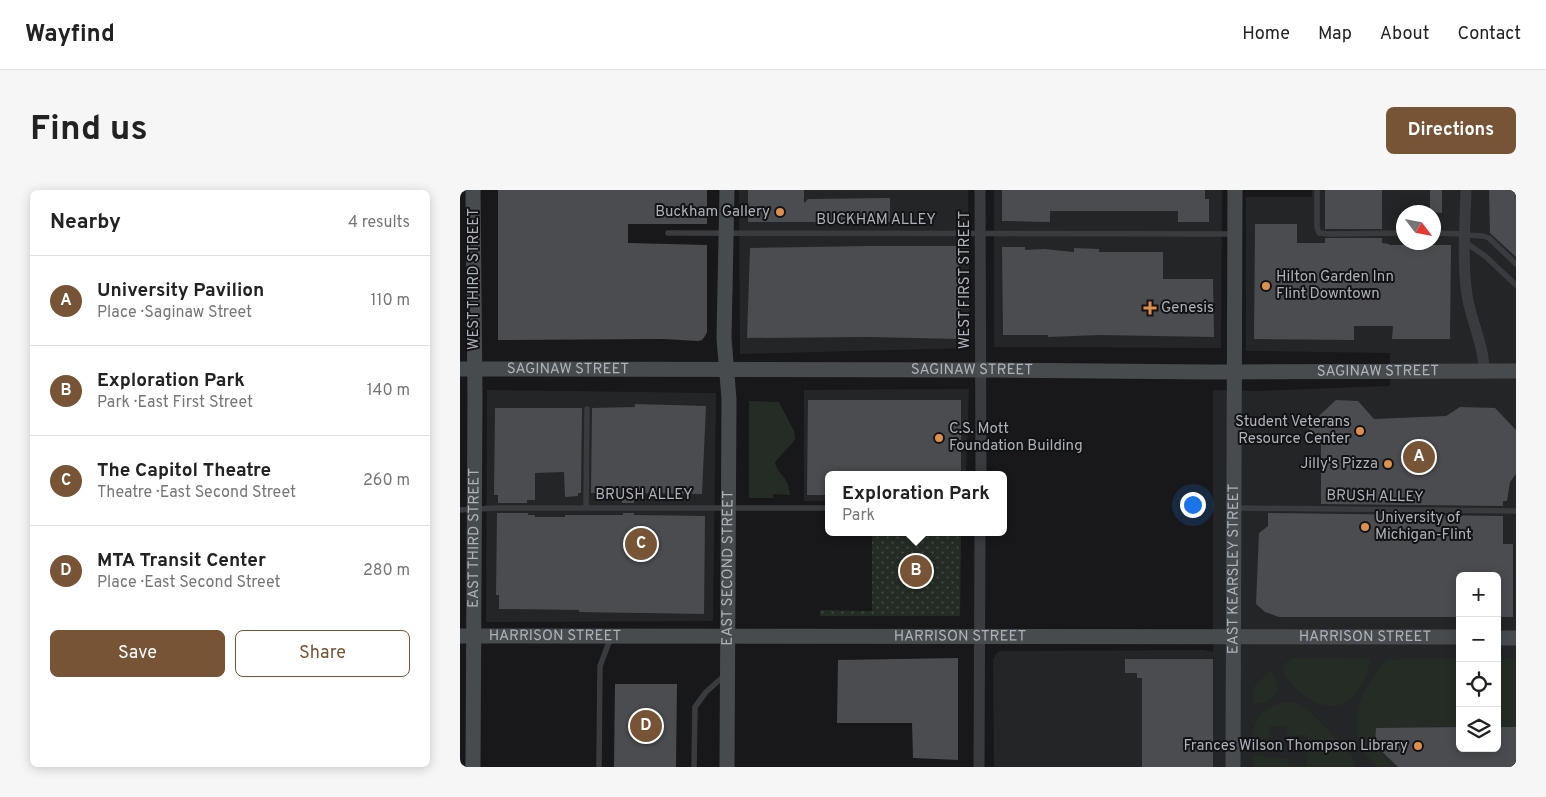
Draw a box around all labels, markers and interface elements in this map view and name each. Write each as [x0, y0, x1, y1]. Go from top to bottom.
text: Wayfind [25, 20, 115, 50]
text: Home [1242, 23, 1290, 46]
text: Map [1318, 23, 1352, 46]
text: About [1380, 23, 1429, 46]
text: Contact [1457, 23, 1521, 46]
button: Directions [1386, 107, 1516, 154]
text: Find us [30, 108, 148, 152]
place label: Buckham Gallery [655, 203, 770, 222]
north arrow [1396, 205, 1441, 250]
marker: Buckham Gallery [774, 206, 786, 218]
street label: WEST THIRD STREET [465, 208, 484, 350]
text: Nearby [50, 209, 121, 236]
street label: BUCKHAM ALLEY [816, 211, 936, 230]
street label: WEST FIRST STREET [956, 211, 975, 349]
text: 4 results [348, 213, 410, 233]
place label: Hilton Garden Inn Flint Downtown [1276, 268, 1394, 304]
text: University Pavilion [97, 279, 264, 303]
marker: Hilton Garden Inn Flint Downtown [1260, 280, 1272, 292]
text: A [60, 291, 72, 311]
text: 110 m [370, 291, 410, 311]
place label: Genesis [1161, 299, 1214, 318]
marker: Genesis [1143, 301, 1157, 315]
text: Place · Saginaw Street [97, 303, 252, 323]
street label: SAGINAW STREET [507, 360, 629, 379]
street label: SAGINAW STREET [911, 360, 1033, 380]
street label: SAGINAW STREET [1317, 362, 1439, 381]
text: Exploration Park [97, 369, 245, 393]
text: B [60, 381, 72, 401]
text: 140 m [367, 381, 410, 401]
text: Park · East First Street [97, 393, 253, 413]
place label: Student Veterans Resource Center [1235, 413, 1350, 449]
place label: C.S. Mott Foundation Building [949, 420, 1083, 456]
marker: Student Veterans Resource Center [1354, 425, 1366, 437]
marker: C.S. Mott Foundation Building [933, 432, 945, 444]
pin: A [1403, 438, 1435, 476]
place label: Jilly's Pizza [1300, 455, 1378, 474]
marker: Jilly's Pizza [1382, 458, 1394, 470]
text: The Capitol Theatre [97, 459, 271, 483]
street label: EAST THIRD STREET [464, 468, 484, 608]
text: C [61, 471, 71, 491]
text: 260 m [363, 471, 410, 491]
popup [825, 471, 1007, 536]
text: Exploration Park [842, 482, 990, 506]
text: Theatre · East Second Street [97, 483, 296, 503]
street label: EAST KEARSLEY STREET [1224, 484, 1243, 654]
street label: BRUSH ALLEY [595, 486, 693, 505]
street label: BRUSH ALLEY [1326, 487, 1424, 507]
street label: EAST SECOND STREET [718, 490, 738, 646]
your location [1180, 492, 1206, 518]
text: Park [842, 506, 875, 526]
place label: University of Michigan-Flint [1375, 509, 1472, 545]
marker: University of Michigan-Flint [1359, 521, 1371, 533]
pin: C [625, 525, 657, 563]
text: MTA Transit Center [97, 549, 266, 573]
pin: B [900, 552, 932, 590]
text: D [60, 561, 72, 581]
text: 280 m [363, 561, 410, 581]
map controls [1456, 572, 1501, 752]
button: + [1456, 572, 1501, 617]
text: Place · East Second Street [97, 573, 280, 593]
button: − [1456, 617, 1501, 662]
street label: HARRISON STREET [489, 627, 621, 646]
street label: HARRISON STREET [894, 627, 1026, 646]
street label: HARRISON STREET [1299, 627, 1431, 646]
button: Save [50, 630, 225, 677]
button: Share [235, 630, 410, 677]
button: locate [1456, 662, 1501, 707]
pin: D [630, 707, 662, 745]
button: layers [1456, 707, 1501, 752]
place label: Frances Wilson Thompson Library [1184, 737, 1408, 756]
marker: Frances Wilson Thompson Library [1412, 740, 1424, 752]

